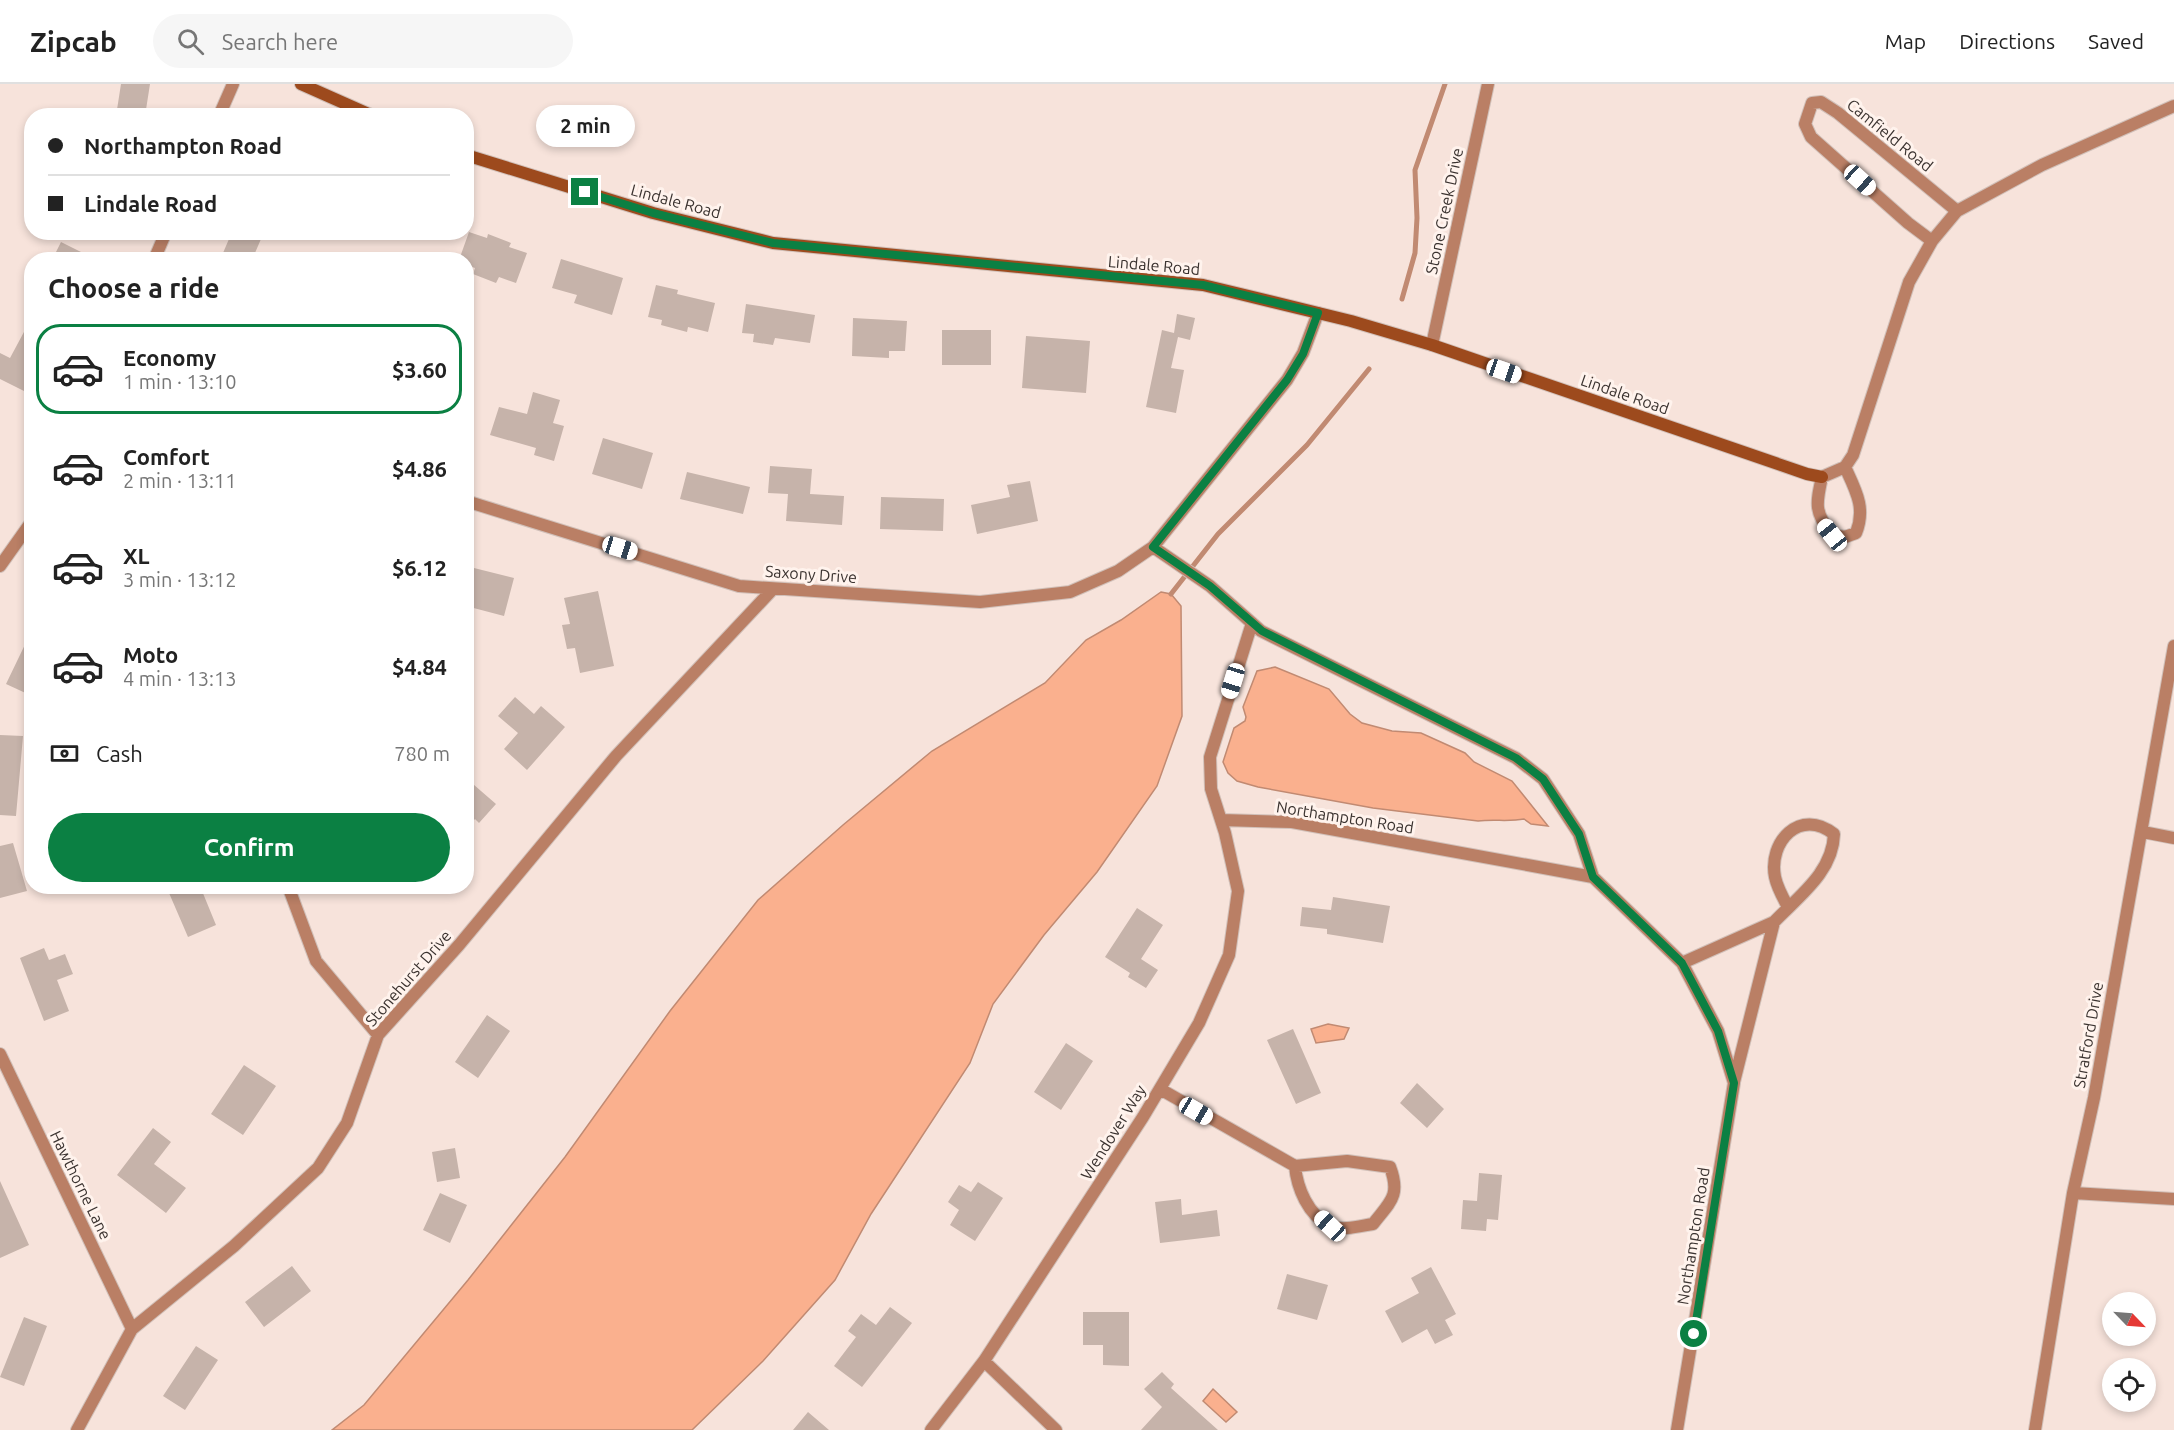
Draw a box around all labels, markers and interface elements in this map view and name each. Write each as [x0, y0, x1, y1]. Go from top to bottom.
search box [153, 14, 573, 68]
icon: search [174, 25, 207, 58]
text: Zipcab [30, 26, 117, 57]
text: Search here [222, 29, 338, 54]
text: Map [1885, 29, 1926, 53]
text: Directions [1959, 29, 2055, 53]
text: Saved [2088, 29, 2144, 53]
street label: Camfield Road [1844, 95, 1936, 175]
callout: 2 min [536, 105, 634, 147]
text: 2 min [560, 114, 611, 137]
text: Northampton Road [84, 133, 282, 158]
street label: Stone Creek Drive [1422, 146, 1466, 276]
car [1841, 161, 1879, 199]
route end [571, 178, 598, 205]
street label: Lindale Road [629, 180, 723, 222]
text: Lindale Road [84, 191, 217, 216]
street label: Lindale Road [1107, 252, 1201, 278]
text: Choose a ride [48, 273, 220, 303]
icon: car [51, 342, 105, 396]
text: Economy [123, 345, 216, 370]
text: $3.60 [392, 357, 447, 382]
car [1484, 357, 1524, 385]
text: 1 min · 13:10 [123, 370, 237, 393]
street label: Lindale Road [1578, 370, 1672, 418]
icon: car [51, 441, 105, 495]
text: Comfort [123, 444, 210, 469]
text: $4.86 [392, 456, 447, 481]
text: 2 min · 13:11 [123, 469, 237, 492]
car [1814, 515, 1850, 555]
car [600, 534, 640, 562]
icon: car [51, 540, 105, 594]
text: XL [123, 543, 150, 568]
text: $6.12 [392, 555, 447, 580]
street label: Saxony Drive [764, 562, 858, 586]
text: 3 min · 13:12 [123, 568, 237, 591]
icon: car [51, 639, 105, 693]
text: Moto [123, 642, 178, 667]
text: $4.84 [392, 654, 447, 679]
car [1219, 661, 1247, 701]
text: 4 min · 13:13 [123, 667, 237, 690]
icon: cash [48, 737, 81, 770]
text: Cash [96, 741, 143, 766]
text: 780 m [394, 742, 450, 765]
street label: Northampton Road [1275, 797, 1415, 837]
button: Confirm [48, 813, 450, 882]
street label: Stonehurst Drive [362, 926, 454, 1030]
street label: Stratford Drive [2070, 980, 2106, 1090]
street label: Wendover Way [1077, 1081, 1149, 1183]
car [1176, 1094, 1216, 1128]
street label: Hawthorne Lane [47, 1128, 115, 1242]
street label: Northampton Road [1673, 1166, 1713, 1306]
car [1311, 1207, 1349, 1245]
north arrow [2102, 1292, 2156, 1346]
map controls [2102, 1292, 2156, 1412]
route start [1680, 1320, 1707, 1347]
button: locate [2102, 1358, 2156, 1412]

